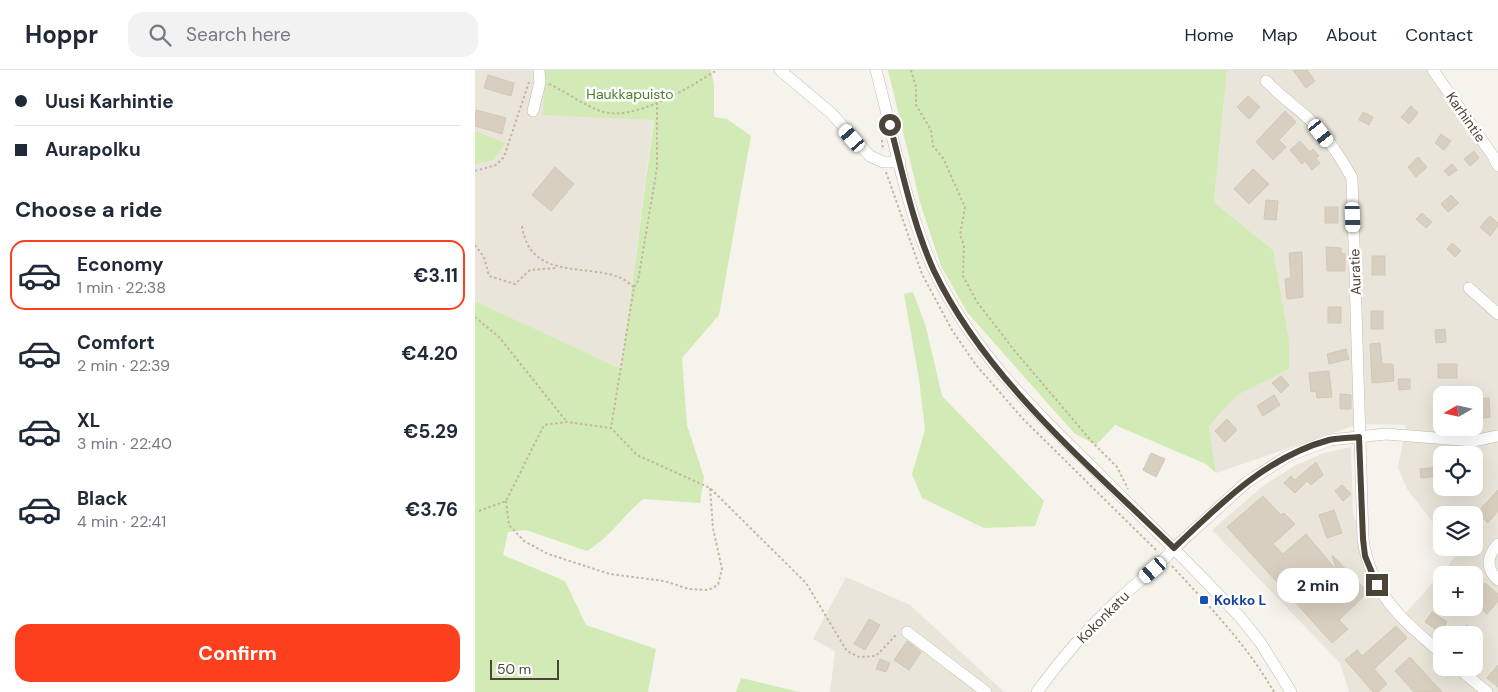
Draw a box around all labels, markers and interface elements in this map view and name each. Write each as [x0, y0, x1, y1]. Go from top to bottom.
search box [128, 12, 478, 57]
text: Hoppr [25, 19, 98, 50]
icon: search [146, 21, 174, 49]
text: Search here [186, 22, 291, 47]
text: Home [1184, 23, 1234, 47]
text: Map [1262, 23, 1298, 47]
text: About [1326, 23, 1377, 47]
text: Contact [1405, 23, 1473, 47]
park label: Haukkapuisto [586, 85, 674, 103]
text: Uusi Karhintie [45, 89, 174, 114]
street label: Karhintie [1442, 89, 1490, 146]
route start [879, 114, 901, 136]
car [1305, 117, 1336, 149]
car [836, 122, 867, 154]
text: Aurapolku [45, 137, 141, 162]
text: Choose a ride [15, 195, 163, 224]
car [1344, 202, 1361, 232]
street label: Auratie [1345, 248, 1365, 296]
text: Economy [77, 252, 164, 277]
icon: car [17, 253, 62, 298]
text: €3.11 [414, 263, 458, 288]
text: 1 min · 22:38 [77, 277, 166, 298]
text: Comfort [77, 330, 155, 355]
icon: car [17, 331, 62, 376]
text: €4.20 [402, 341, 458, 366]
text: 2 min · 22:39 [77, 355, 170, 376]
north arrow [1433, 386, 1483, 436]
map controls [1433, 386, 1483, 676]
text: XL [77, 408, 100, 433]
icon: car [17, 409, 62, 454]
text: €5.29 [403, 419, 458, 444]
text: 3 min · 22:40 [77, 433, 172, 454]
button: locate [1433, 446, 1483, 496]
text: Black [77, 486, 128, 511]
icon: car [17, 487, 62, 532]
text: €3.76 [405, 497, 458, 522]
button: layers [1433, 506, 1483, 556]
text: 4 min · 22:41 [77, 511, 166, 532]
car [1136, 554, 1169, 586]
button: + [1433, 566, 1483, 616]
callout: 2 min [1277, 568, 1359, 602]
route end [1366, 574, 1388, 596]
text: 2 min [1297, 575, 1339, 596]
street label: Kokonkatu [1073, 587, 1133, 647]
place label: Kokko L [1214, 591, 1267, 609]
marker: Kokko L [1198, 594, 1210, 606]
button: Confirm [15, 624, 460, 682]
button: − [1433, 626, 1483, 676]
scale bar [490, 657, 559, 680]
text: 50 m [497, 660, 531, 678]

